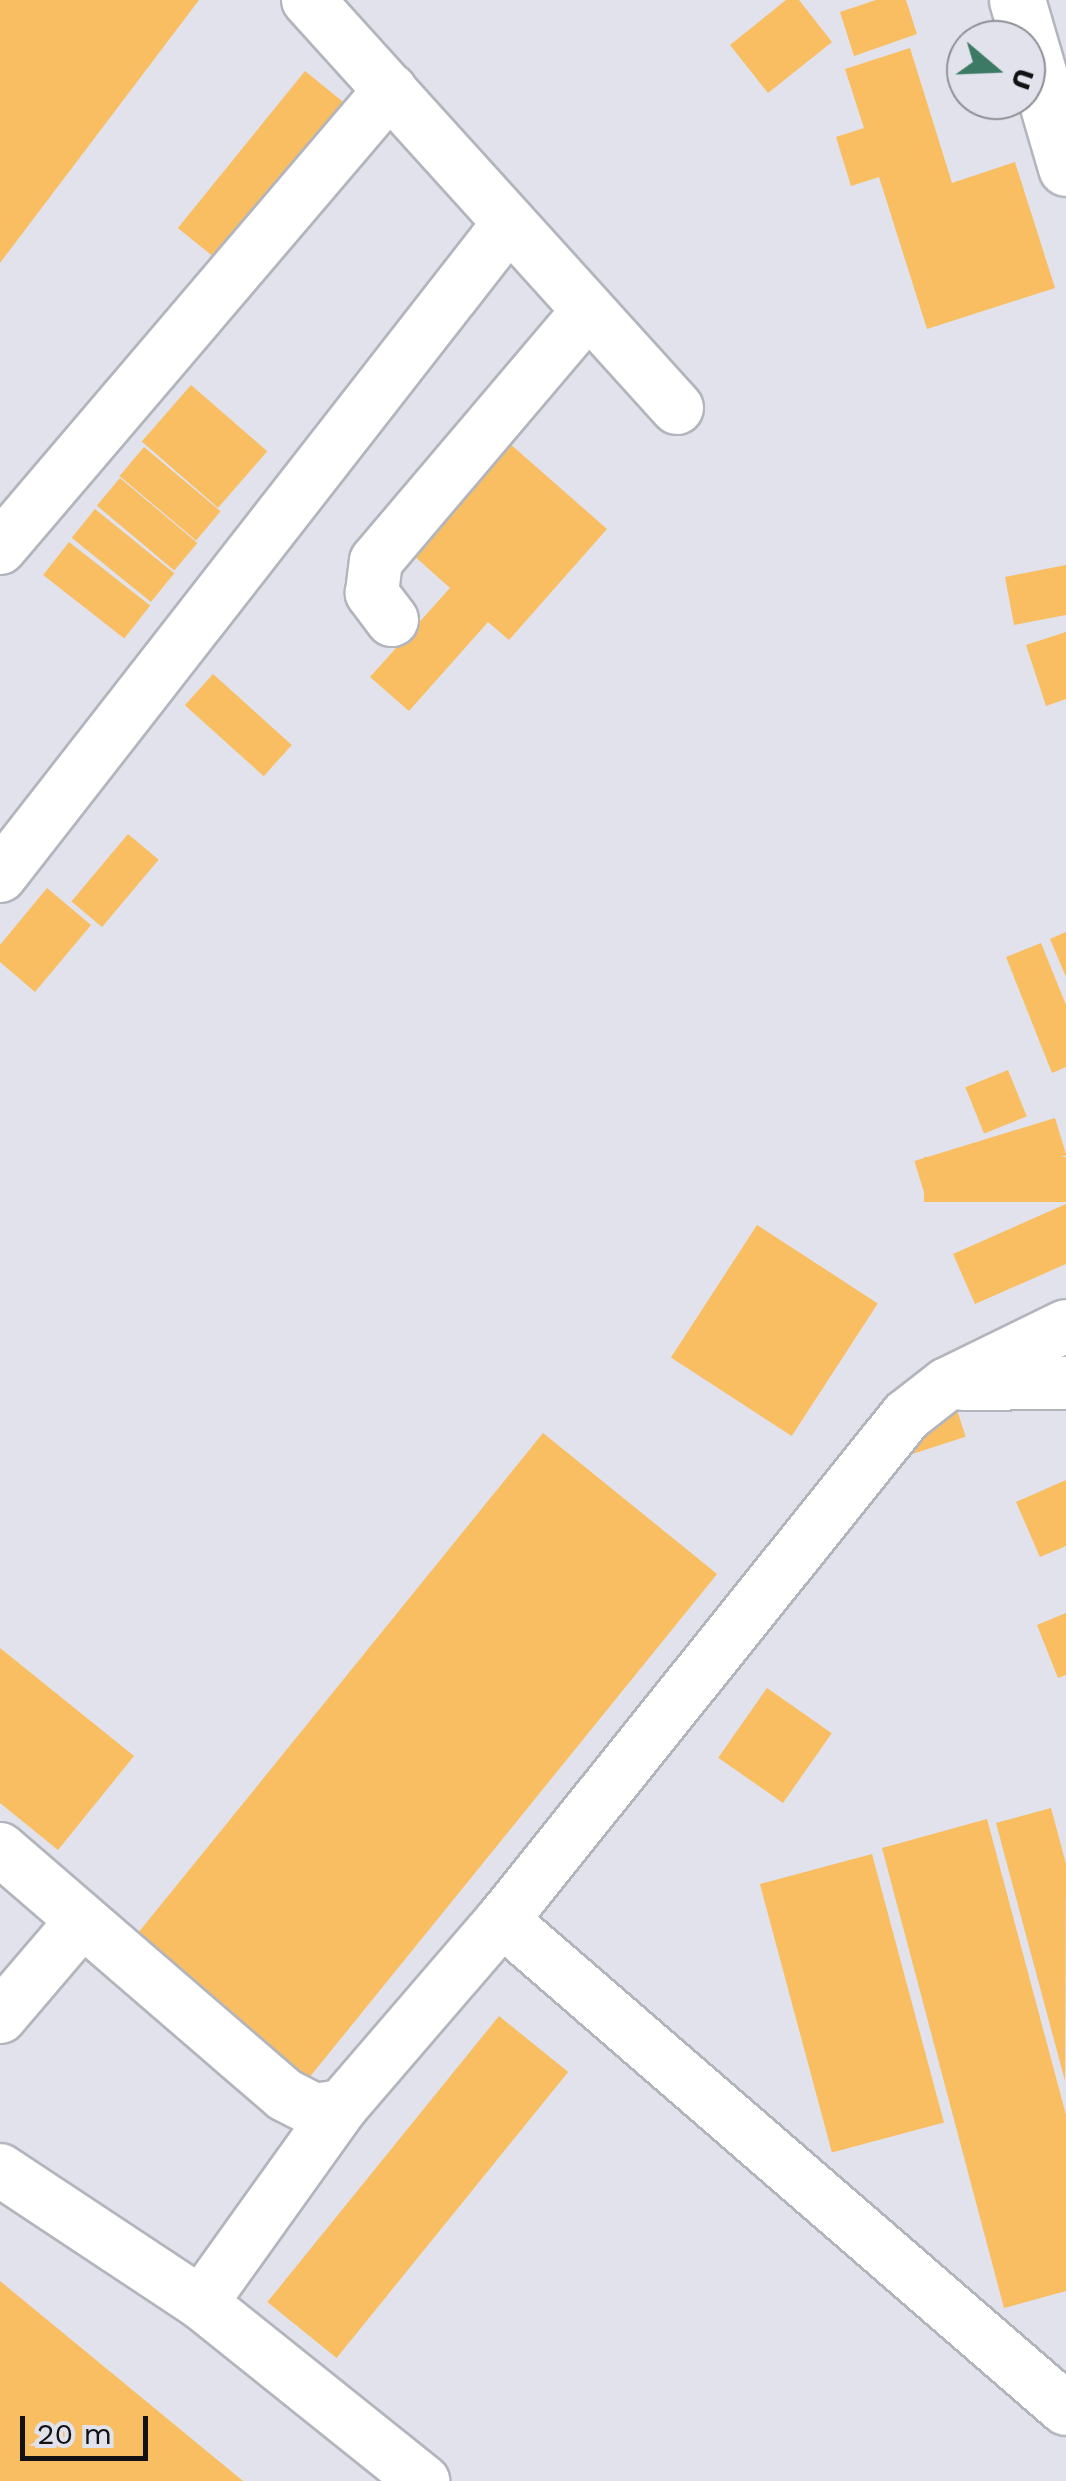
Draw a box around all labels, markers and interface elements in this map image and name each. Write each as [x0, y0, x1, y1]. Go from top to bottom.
north arrow [946, 20, 1046, 120]
text: U [1004, 64, 1042, 94]
scale bar [25, 2396, 152, 2458]
text: 20 m [37, 2416, 112, 2451]

